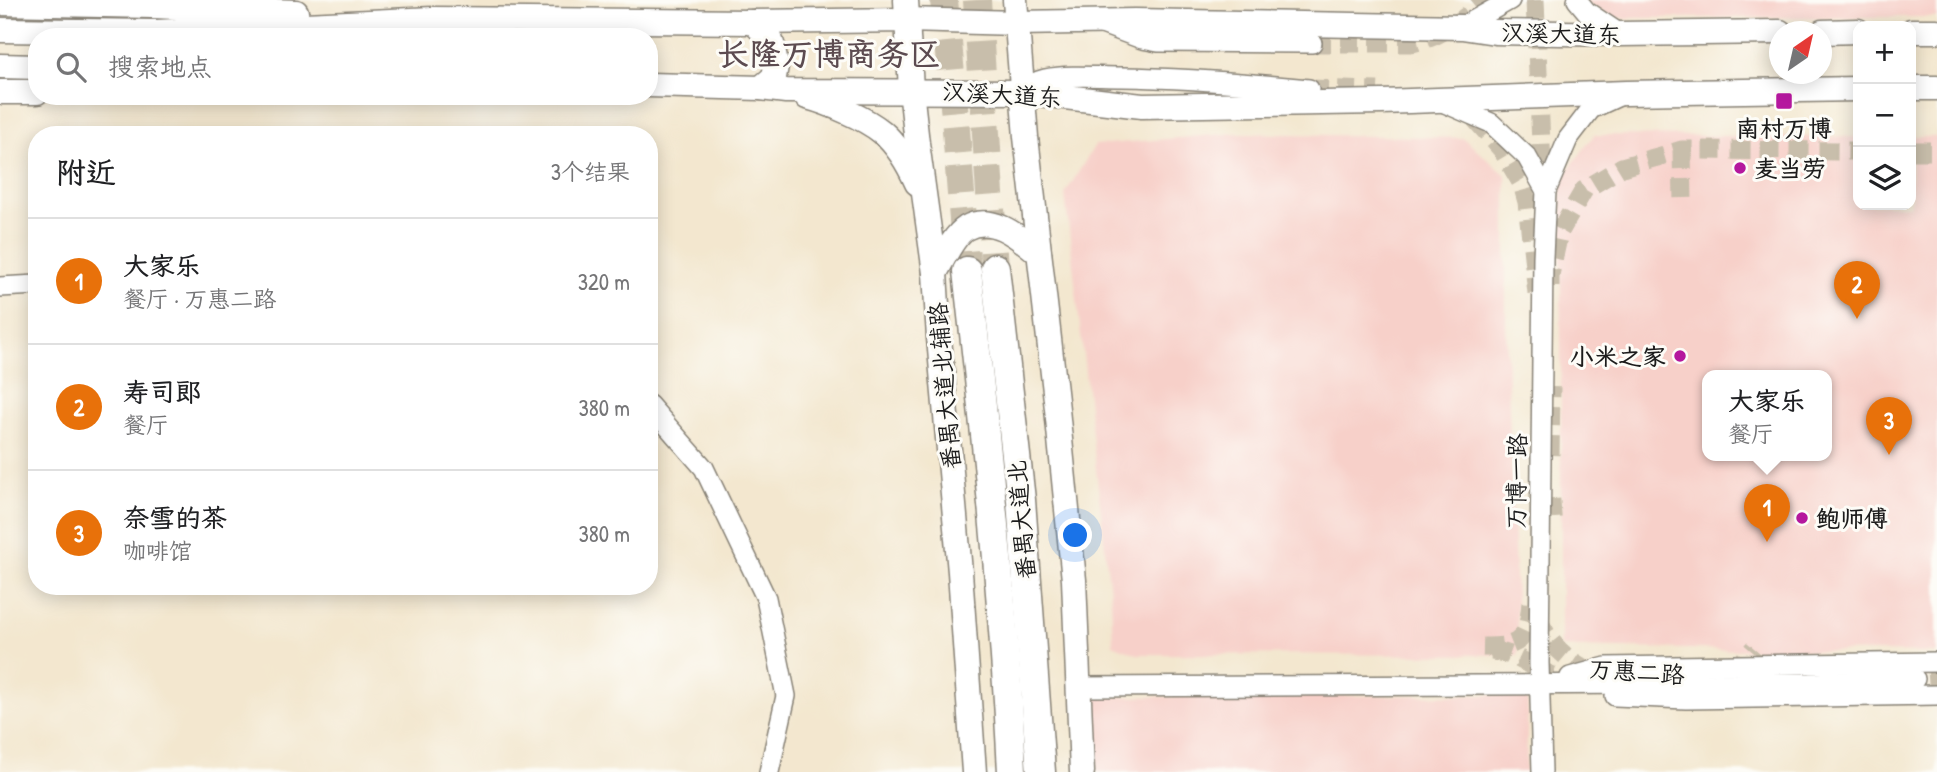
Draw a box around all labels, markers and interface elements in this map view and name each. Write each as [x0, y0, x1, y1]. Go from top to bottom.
street label: 汉溪大道东 [1501, 16, 1621, 50]
north arrow [1769, 21, 1832, 84]
map controls [1853, 21, 1916, 210]
button: + [1853, 21, 1916, 84]
search box [28, 28, 658, 105]
district label: 长隆万博商务区 [717, 32, 941, 75]
icon: search [52, 48, 90, 86]
text: 搜索地点 [108, 49, 212, 84]
street label: 汉溪大道东 [941, 75, 1063, 113]
button: − [1853, 84, 1916, 147]
marker: 南村万博 [1774, 91, 1794, 111]
place label: 南村万博 [1736, 112, 1832, 144]
button: layers [1853, 147, 1916, 210]
text: 附近 [56, 152, 116, 192]
place label: 麦当劳 [1754, 152, 1826, 184]
text: 3个结果 [551, 156, 630, 187]
marker: 麦当劳 [1732, 160, 1748, 176]
text: 大家乐 [123, 248, 201, 283]
pin: 2 [1834, 261, 1880, 319]
text: 1 [75, 266, 83, 297]
text: 320 m [578, 266, 630, 297]
text: 餐厅 · 万惠二路 [123, 283, 276, 314]
street label: 番禺大道北辅路 [921, 301, 967, 471]
place label: 小米之家 [1570, 340, 1666, 372]
marker: 小米之家 [1672, 348, 1688, 364]
popup [1702, 370, 1832, 461]
text: 寿司郎 [123, 374, 201, 409]
text: 大家乐 [1728, 383, 1806, 418]
text: 2 [74, 392, 84, 423]
text: 380 m [579, 392, 630, 423]
pin: 3 [1866, 397, 1912, 455]
text: 餐厅 [123, 409, 169, 440]
text: 餐厅 [1728, 418, 1774, 449]
street label: 万博一路 [1499, 433, 1533, 529]
street label: 番禺大道北 [1000, 459, 1042, 581]
pin: 1 [1744, 484, 1790, 542]
text: 奈雪的茶 [123, 500, 227, 535]
place label: 鲍师傅 [1816, 502, 1888, 534]
marker: 鲍师傅 [1794, 510, 1810, 526]
text: 3 [74, 518, 84, 549]
text: 380 m [579, 518, 630, 549]
your location [1058, 518, 1092, 552]
text: 咖啡馆 [123, 535, 192, 566]
street label: 万惠二路 [1588, 652, 1686, 690]

